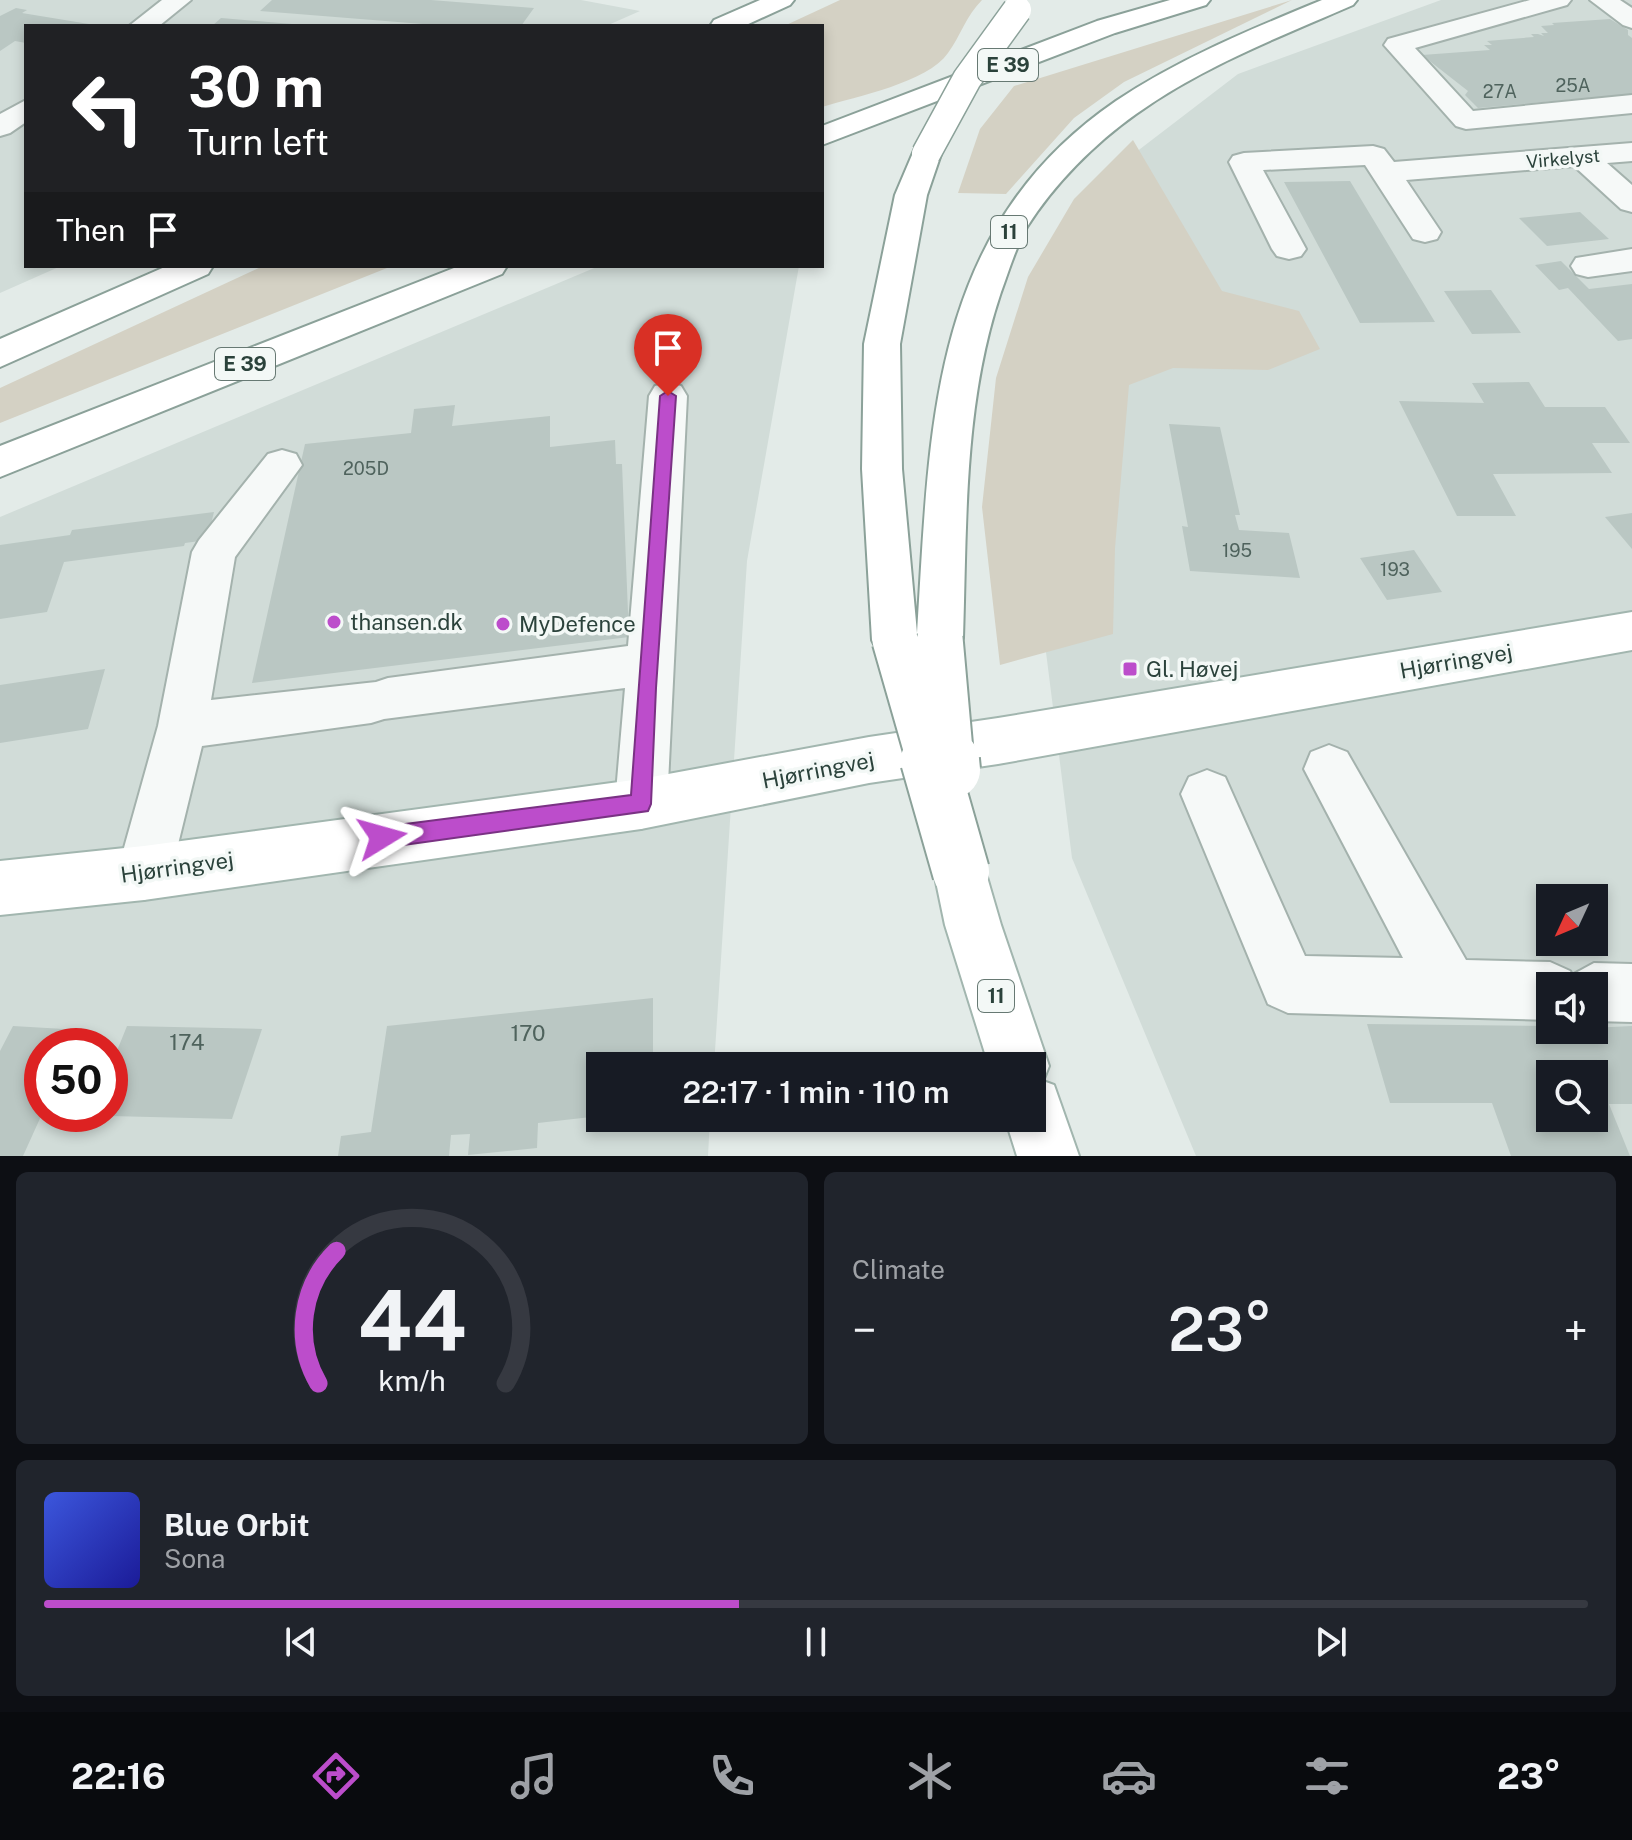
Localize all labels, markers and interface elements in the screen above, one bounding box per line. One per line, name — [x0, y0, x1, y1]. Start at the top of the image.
road number: E 39 — [978, 49, 1038, 81]
text: 30 m — [188, 54, 324, 120]
icon: left — [56, 56, 160, 160]
house number: 25A — [1555, 75, 1591, 96]
house number: 27A — [1483, 81, 1517, 102]
text: Turn left — [188, 121, 329, 163]
street label: Virkelyst — [1525, 145, 1601, 172]
icon: arrive — [141, 208, 185, 252]
text: Then — [56, 212, 125, 248]
road number: 11 — [991, 216, 1027, 248]
pin — [634, 314, 702, 396]
icon: arrive — [646, 326, 690, 370]
road number: E 39 — [215, 348, 275, 380]
house number: 205D — [343, 458, 389, 479]
house number: 195 — [1222, 540, 1252, 561]
house number: 193 — [1380, 559, 1410, 580]
place label: thansen.dk — [350, 609, 463, 635]
place label: MyDefence — [519, 611, 636, 637]
marker: thansen.dk — [325, 613, 343, 631]
marker: MyDefence — [494, 615, 512, 633]
street label: Hjørringvej — [1398, 638, 1514, 684]
place label: Gl. Høvej — [1146, 656, 1238, 682]
marker: Gl. Høvej — [1121, 660, 1139, 678]
street label: Hjørringvej — [760, 746, 876, 794]
position arrow — [340, 795, 424, 879]
street label: Hjørringvej — [119, 846, 235, 888]
north arrow — [1536, 884, 1608, 956]
map controls — [1536, 884, 1608, 1132]
button: sound — [1536, 972, 1608, 1044]
road number: 11 — [978, 980, 1014, 1012]
house number: 170 — [510, 1020, 546, 1046]
speed limit sign: 50 — [24, 1028, 128, 1132]
house number: 174 — [169, 1029, 205, 1055]
button: search — [1536, 1060, 1608, 1132]
text: 22:17 · 1 min · 110 m — [683, 1074, 949, 1110]
text: Climate — [852, 1254, 945, 1285]
text: 44 — [357, 1271, 467, 1369]
text: 23° — [1168, 1294, 1272, 1365]
text: − — [852, 1304, 876, 1356]
text: + — [1564, 1304, 1588, 1356]
text: km/h — [378, 1364, 446, 1397]
text: Blue Orbit — [164, 1507, 310, 1543]
text: Sona — [164, 1543, 225, 1574]
icon: previous — [279, 1620, 323, 1664]
icon: pause — [794, 1620, 838, 1664]
icon: next — [1309, 1620, 1353, 1664]
icon: directions — [308, 1748, 364, 1804]
icon: music — [506, 1748, 562, 1804]
icon: phone — [704, 1748, 760, 1804]
icon: climate — [902, 1748, 958, 1804]
icon: car — [1101, 1748, 1157, 1804]
icon: filters — [1299, 1748, 1355, 1804]
text: 22:16 — [71, 1755, 166, 1797]
text: 23° — [1497, 1755, 1561, 1797]

